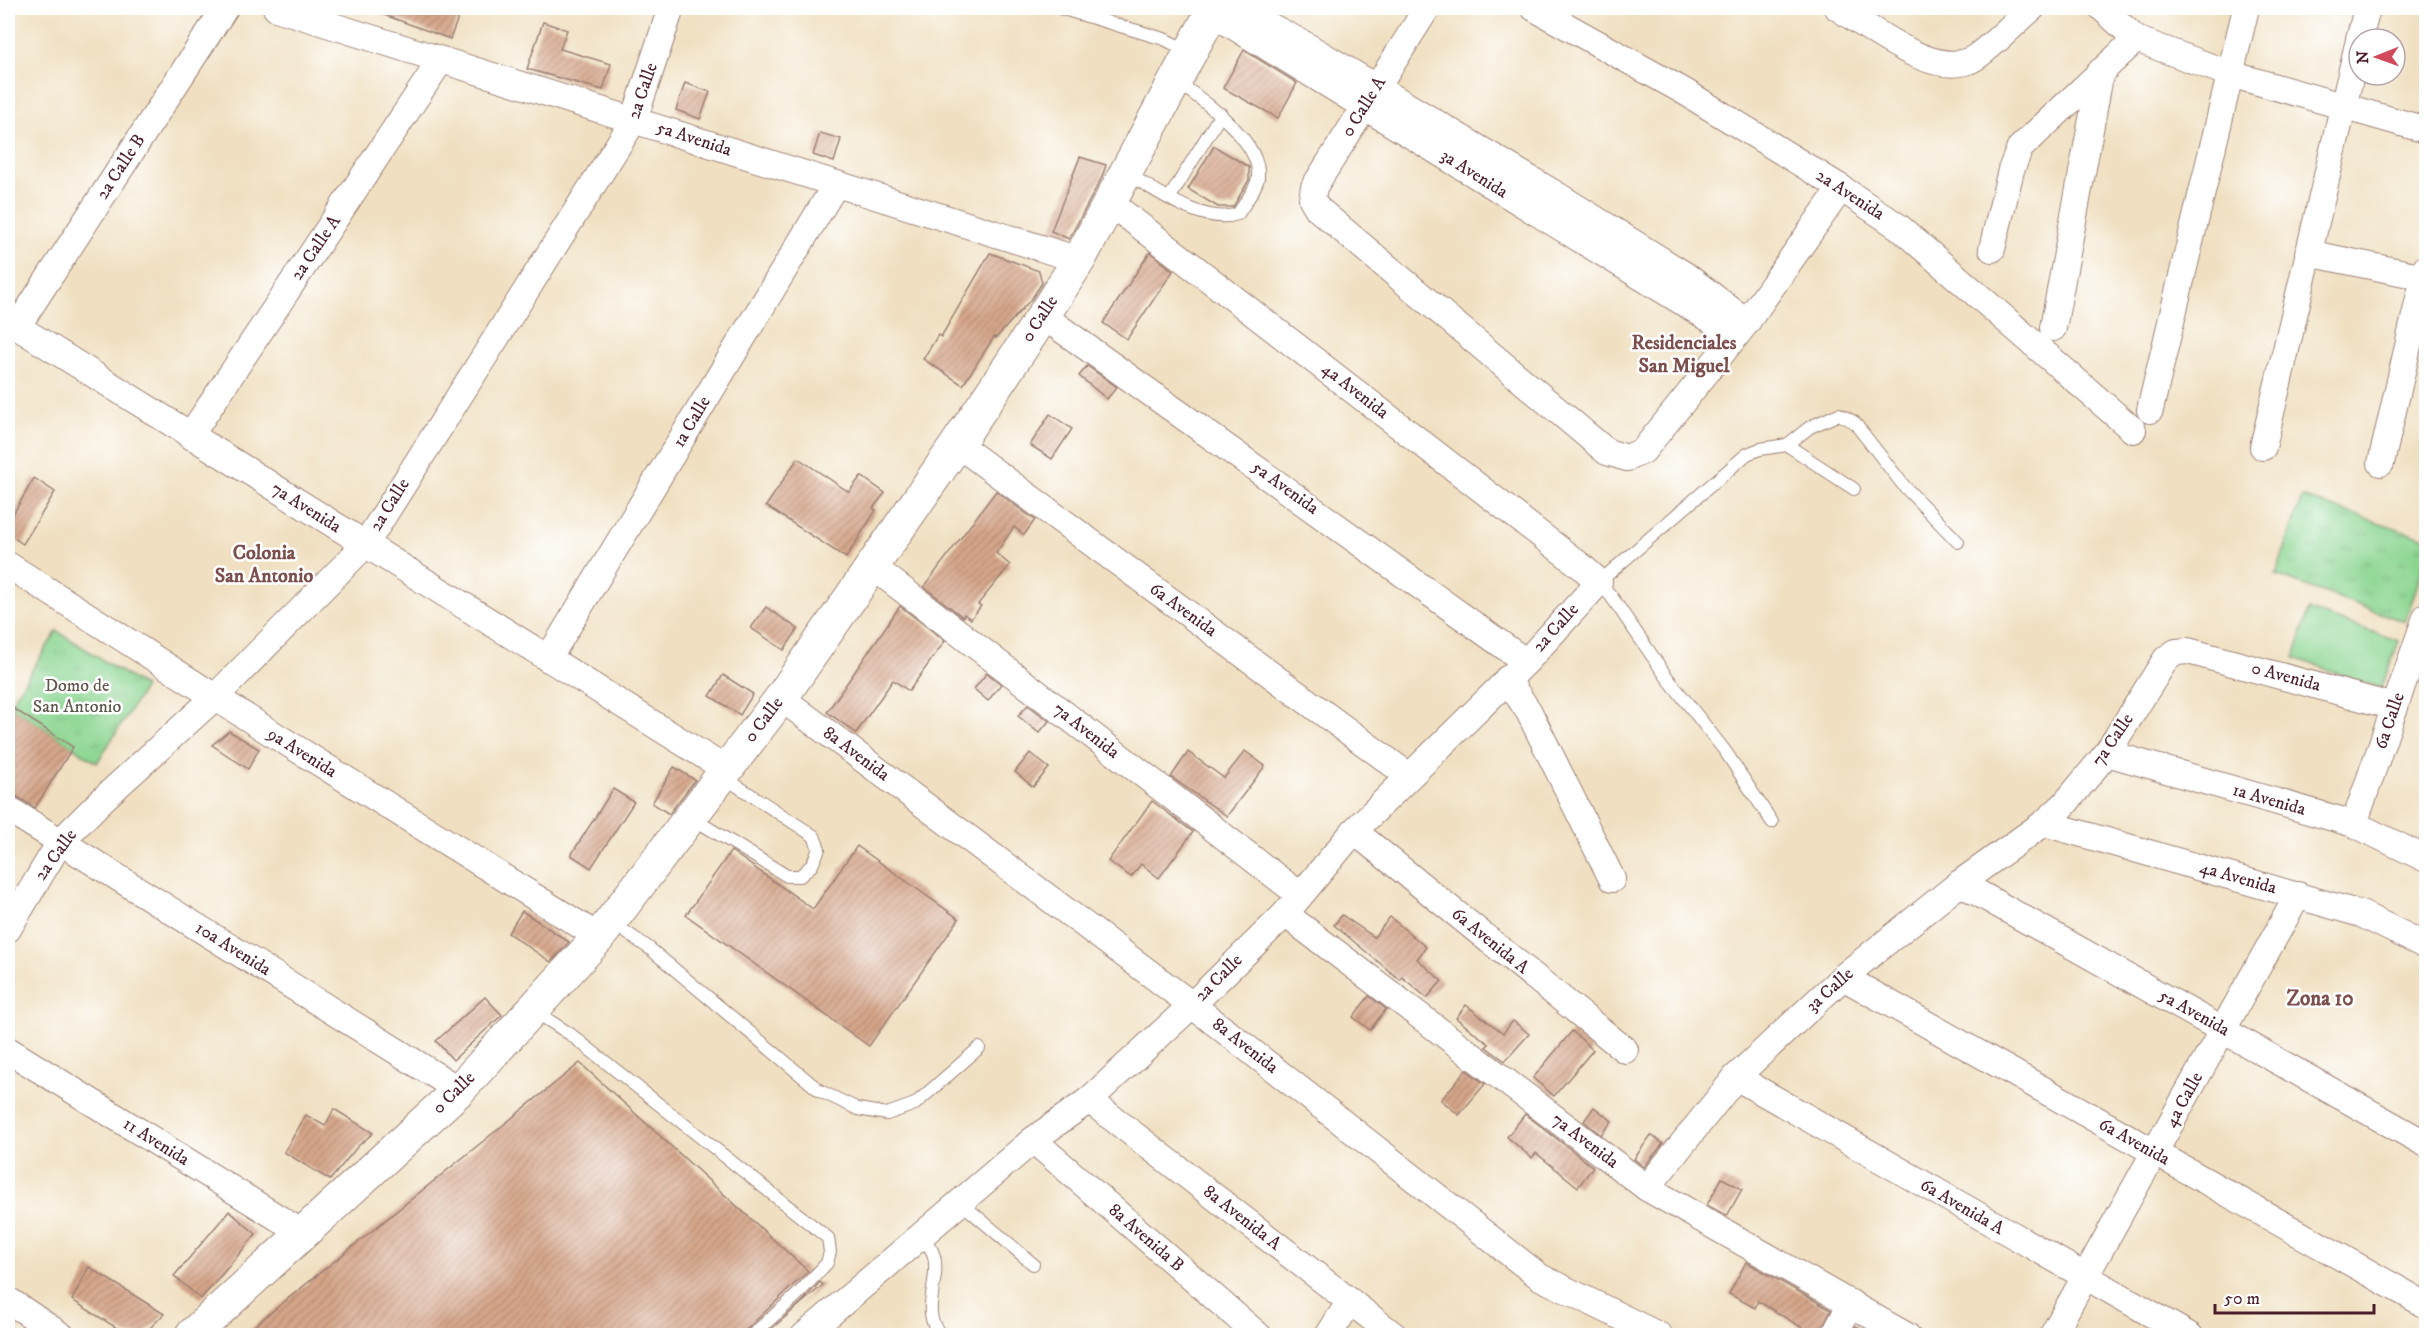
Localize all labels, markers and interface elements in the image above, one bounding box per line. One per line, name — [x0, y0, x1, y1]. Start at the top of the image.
north arrow — [2347, 27, 2407, 87]
text: N — [2353, 51, 2373, 64]
street label: 2a Calle — [623, 60, 663, 122]
street label: 0 Calle A — [1337, 72, 1391, 141]
street label: 5a Avenida — [654, 117, 735, 162]
street label: 2a Calle B — [92, 130, 150, 204]
street label: 3a Avenida — [1436, 145, 1512, 203]
street label: 2a Avenida — [1812, 165, 1889, 226]
street label: 2a Calle A — [286, 211, 346, 285]
street label: 0 Calle — [1017, 291, 1063, 347]
district label: Residenciales San Miguel — [1631, 331, 1737, 379]
street label: 4a Avenida — [1317, 358, 1393, 424]
street label: 1a Calle — [668, 392, 716, 452]
street label: 5a Avenida — [1247, 456, 1323, 520]
street label: 2a Calle — [365, 475, 415, 535]
street label: 7a Avenida — [267, 478, 345, 538]
district label: Colonia San Antonio — [215, 541, 313, 589]
street label: 6a Avenida — [1145, 578, 1221, 642]
street label: 2a Calle — [1528, 599, 1584, 657]
street label: 0 Avenida — [2249, 657, 2323, 697]
park label: Domo de San Antonio — [33, 675, 121, 718]
street label: 6a Calle — [2370, 690, 2410, 752]
street label: 0 Calle — [740, 693, 788, 747]
street label: 7a Avenida — [1048, 698, 1124, 764]
street label: 7a Calle — [2087, 709, 2139, 771]
street label: 8a Avenida — [818, 722, 894, 786]
street label: 9a Avenida — [262, 723, 341, 783]
street label: 1a Avenida — [2230, 779, 2309, 821]
street label: 2a Calle — [30, 825, 82, 885]
street label: 4a Avenida — [2197, 857, 2279, 900]
street label: 6a Avenida A — [1447, 903, 1534, 979]
street label: 10a Avenida — [191, 917, 275, 981]
street label: 2a Calle — [1191, 950, 1247, 1006]
street label: 3a Calle — [1802, 963, 1858, 1017]
street label: 5a Avenida — [2155, 985, 2234, 1042]
district label: Zona 10 — [2286, 986, 2354, 1012]
street label: 8a Avenida — [1208, 1013, 1283, 1079]
street label: 0 Calle — [428, 1067, 480, 1119]
street label: 4a Calle — [2160, 1069, 2208, 1131]
street label: 7a Avenida — [1547, 1109, 1623, 1173]
street label: 11 Avenida — [119, 1113, 194, 1171]
street label: 6a Avenida — [2095, 1113, 2174, 1171]
street label: 6a Avenida A — [1916, 1174, 2008, 1240]
street label: 8a Avenida A — [1199, 1181, 1286, 1256]
street label: 8a Avenida B — [1104, 1199, 1188, 1277]
scale bar — [2215, 1277, 2374, 1315]
text: 50 m — [2224, 1288, 2260, 1310]

